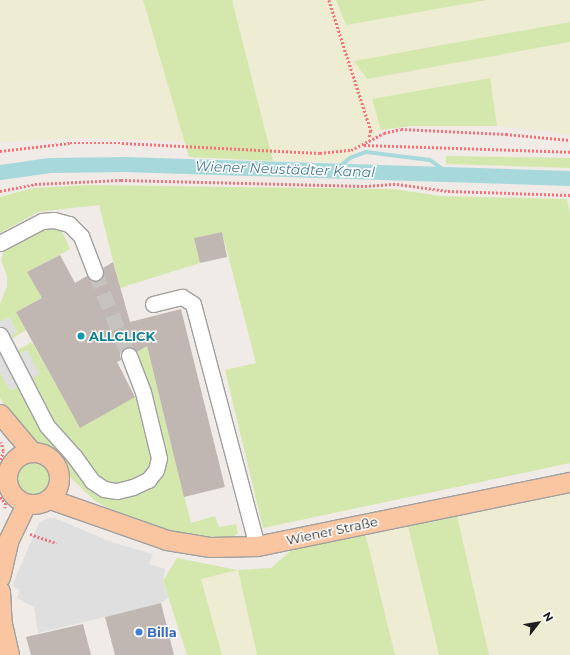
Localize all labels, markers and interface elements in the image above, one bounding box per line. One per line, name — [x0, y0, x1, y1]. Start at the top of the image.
water label: Wiener Neustädter Kanal — [195, 157, 375, 181]
place label: ALLCLICK — [89, 328, 155, 344]
marker: ALLCLICK — [76, 331, 86, 341]
street label: Wiener Straße — [285, 514, 379, 548]
north arrow — [518, 603, 558, 643]
text: N — [540, 609, 557, 624]
place label: Billa — [147, 624, 177, 640]
marker: Billa — [134, 627, 144, 637]

